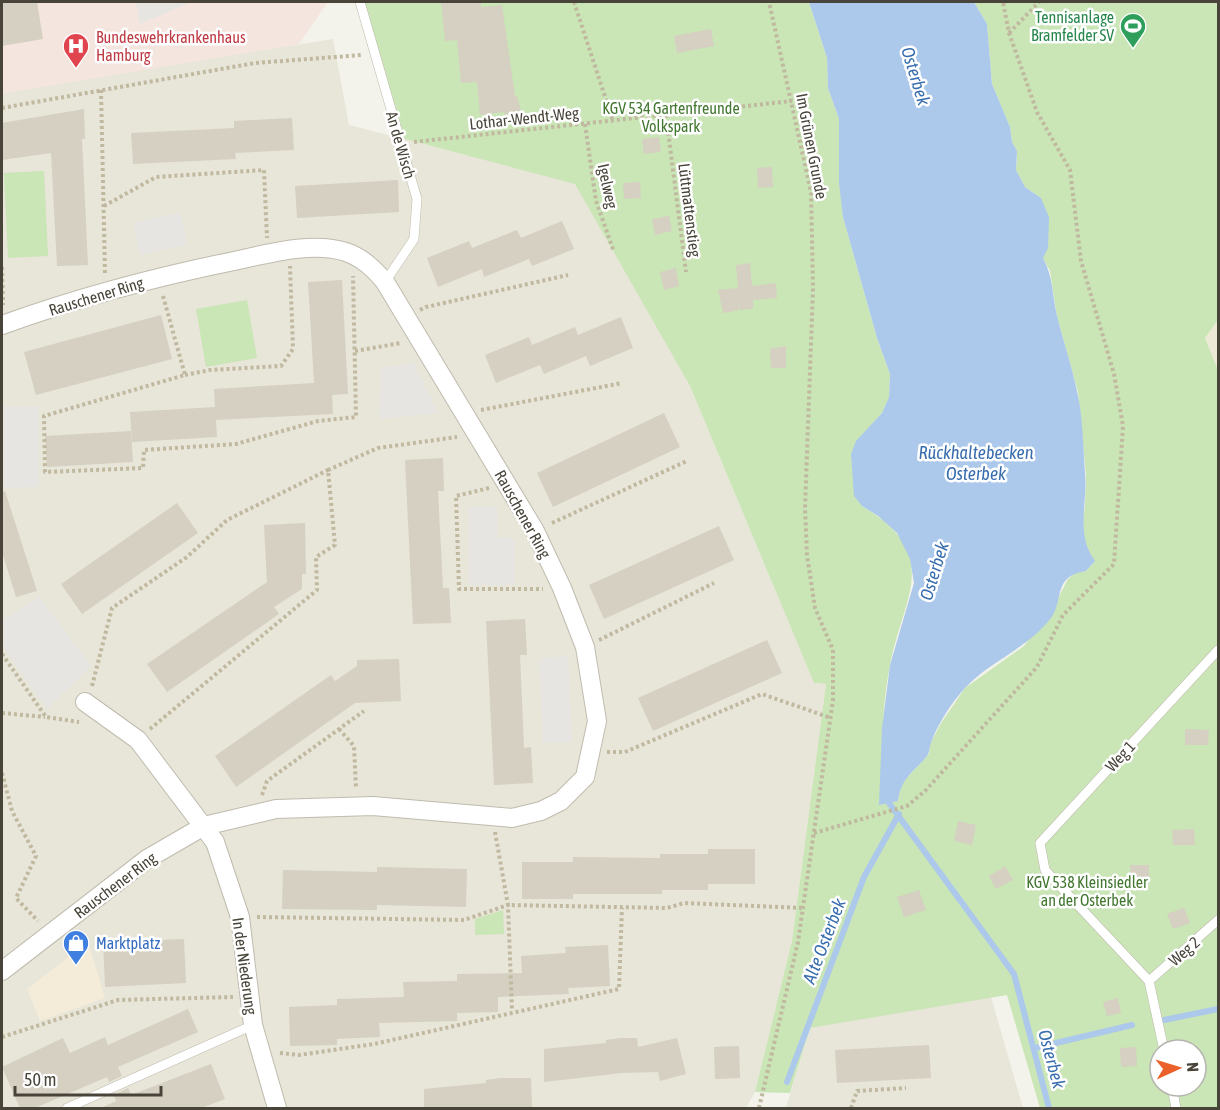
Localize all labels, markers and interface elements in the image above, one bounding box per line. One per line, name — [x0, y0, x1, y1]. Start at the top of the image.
place label: Tennisanlage Bramfelder SV — [1031, 8, 1114, 44]
sports icon: Tennisanlage Bramfelder SV — [1118, 11, 1148, 49]
place label: Bundeswehrkrankenhaus Hamburg — [96, 28, 246, 65]
hospital icon: Bundeswehrkrankenhaus Hamburg — [61, 31, 91, 69]
water label: Osterbek — [897, 44, 935, 109]
street label: Im Grünen Grunde — [793, 92, 831, 200]
park label: KGV 534 Gartenfreunde Volkspark — [602, 99, 740, 136]
street label: Lothar-Wendt-Weg — [468, 103, 580, 134]
street label: An de Wisch — [383, 109, 419, 181]
street label: Igelweg — [593, 162, 622, 210]
street label: Lüttmattenstieg — [674, 162, 705, 258]
street label: Rauschener Ring — [46, 273, 146, 320]
water label: Rückhaltebecken Osterbek — [919, 442, 1034, 484]
street label: Rauschener Ring — [490, 467, 555, 562]
water label: Osterbek — [915, 538, 953, 603]
street label: Weg 1 — [1101, 737, 1139, 776]
street label: Rauschener Ring — [70, 848, 160, 922]
park label: KGV 538 Kleinsiedler an der Osterbek — [1026, 873, 1148, 909]
water label: Alte Osterbek — [798, 895, 850, 987]
street label: In der Niederung — [228, 916, 261, 1016]
shop icon: Marktplatz — [61, 928, 91, 966]
street label: Weg 2 — [1165, 933, 1204, 970]
place label: Marktplatz — [96, 934, 160, 953]
water label: Osterbek — [1034, 1027, 1070, 1092]
north arrow — [1148, 1038, 1208, 1098]
scale bar — [15, 1059, 160, 1097]
text: N — [1184, 1062, 1202, 1072]
text: 50 m — [24, 1069, 56, 1090]

